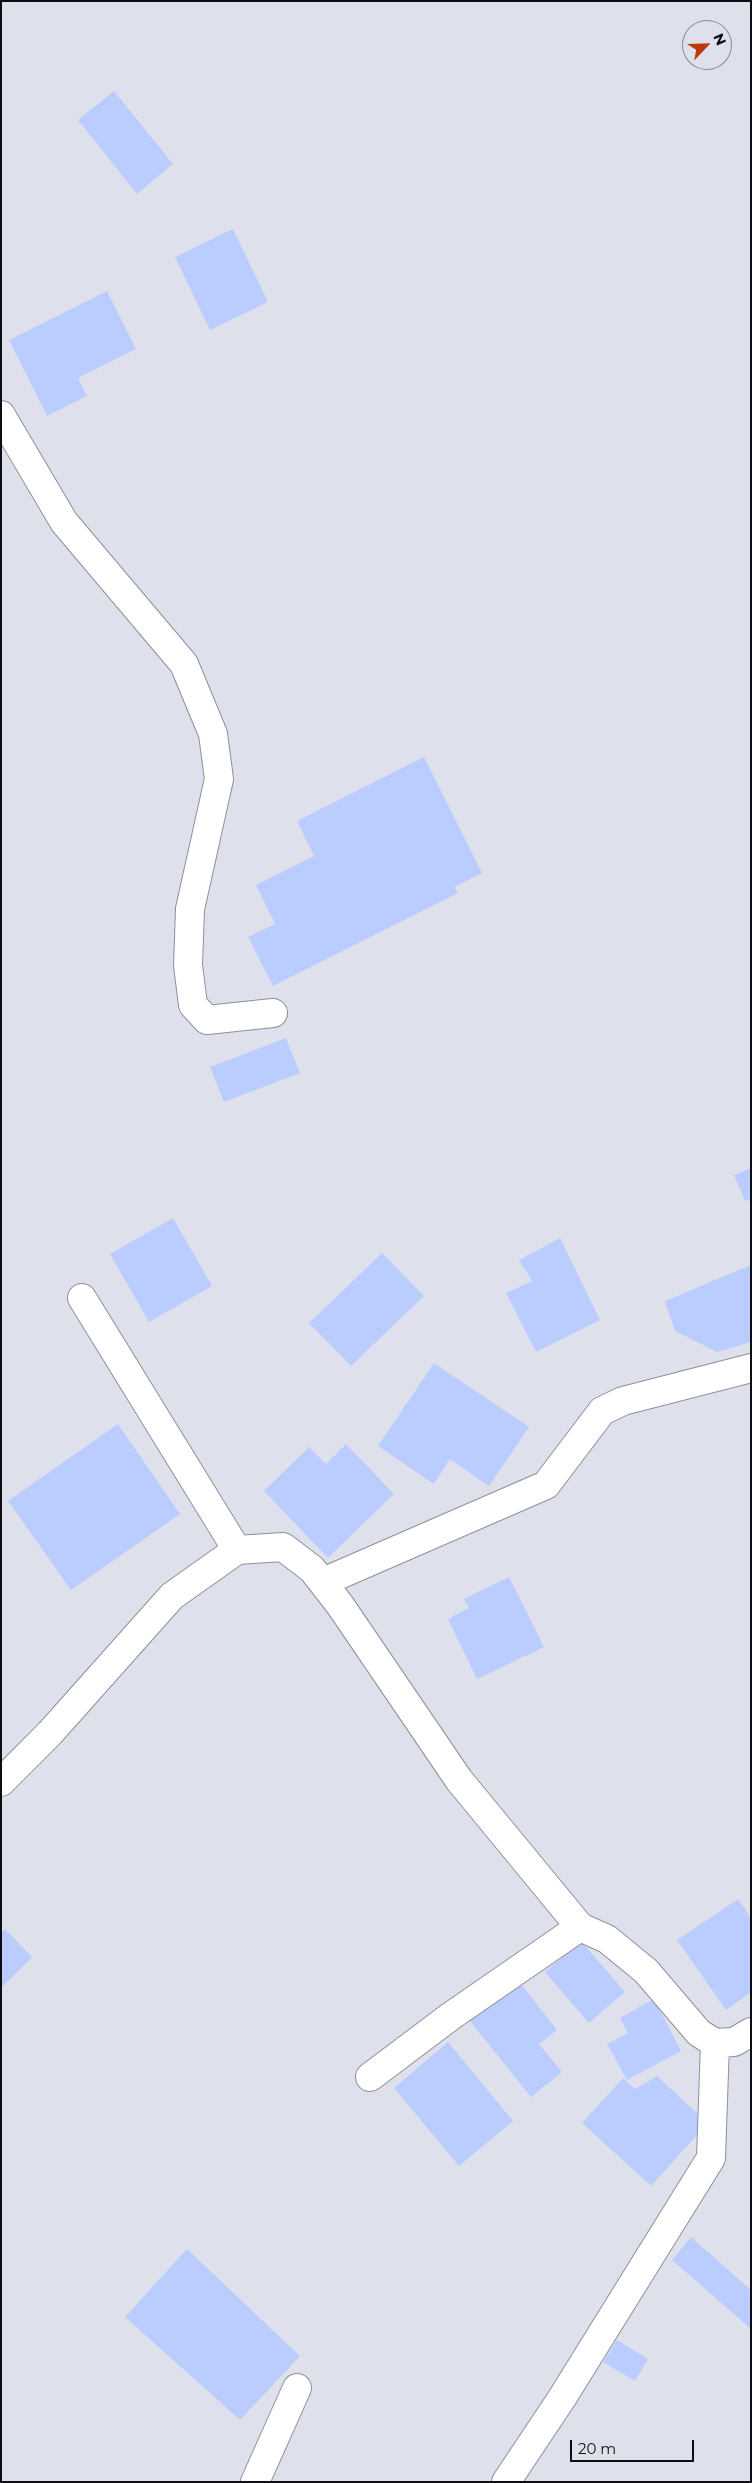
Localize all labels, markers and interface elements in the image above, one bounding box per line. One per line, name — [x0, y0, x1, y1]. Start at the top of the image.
north arrow — [682, 20, 732, 70]
text: N — [709, 30, 730, 48]
scale bar — [572, 2430, 696, 2462]
text: 20 m — [578, 2439, 616, 2458]

